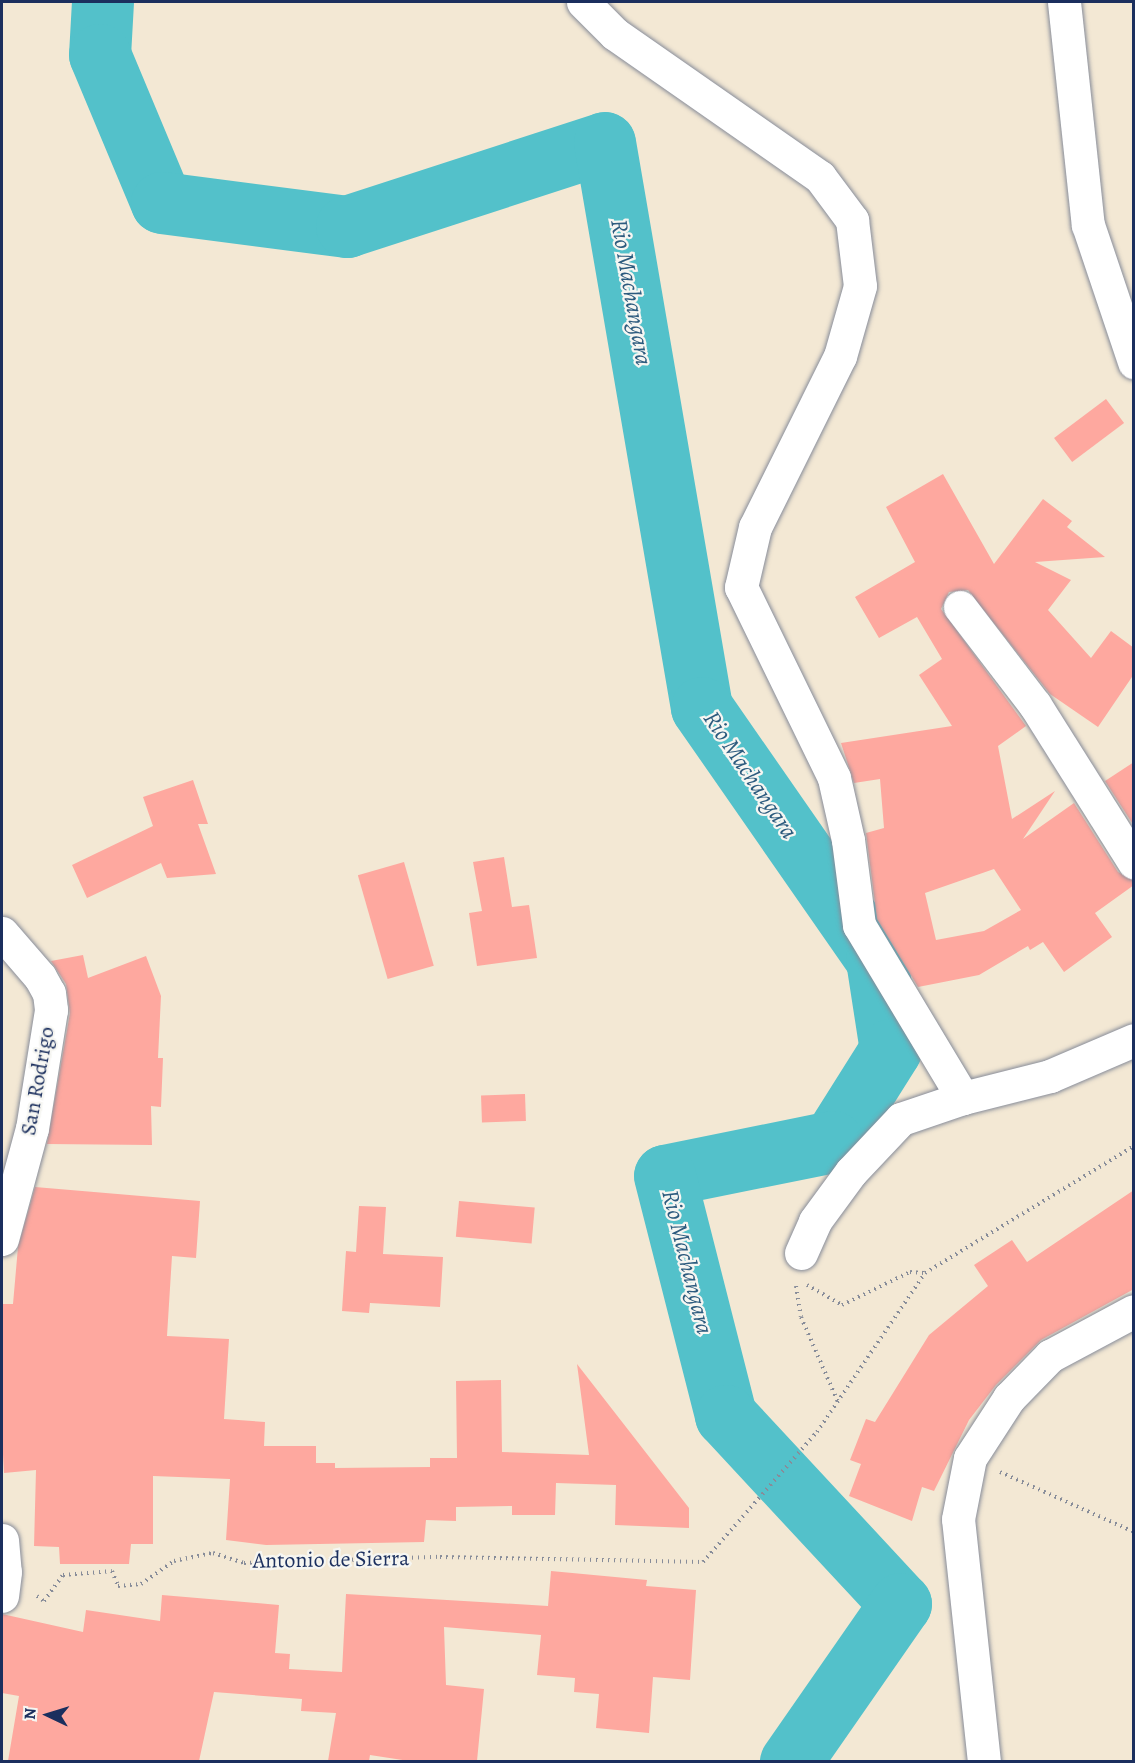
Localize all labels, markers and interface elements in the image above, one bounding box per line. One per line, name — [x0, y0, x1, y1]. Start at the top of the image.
water label: Rio Machangara — [604, 217, 658, 367]
water label: Rio Machangara — [697, 706, 803, 844]
street label: San Rodrigo — [15, 1025, 61, 1137]
water label: Rio Machangara — [655, 1187, 719, 1337]
street label: Antonio de Sierra — [252, 1545, 410, 1575]
north arrow — [18, 1685, 78, 1745]
text: N — [19, 1707, 41, 1720]

